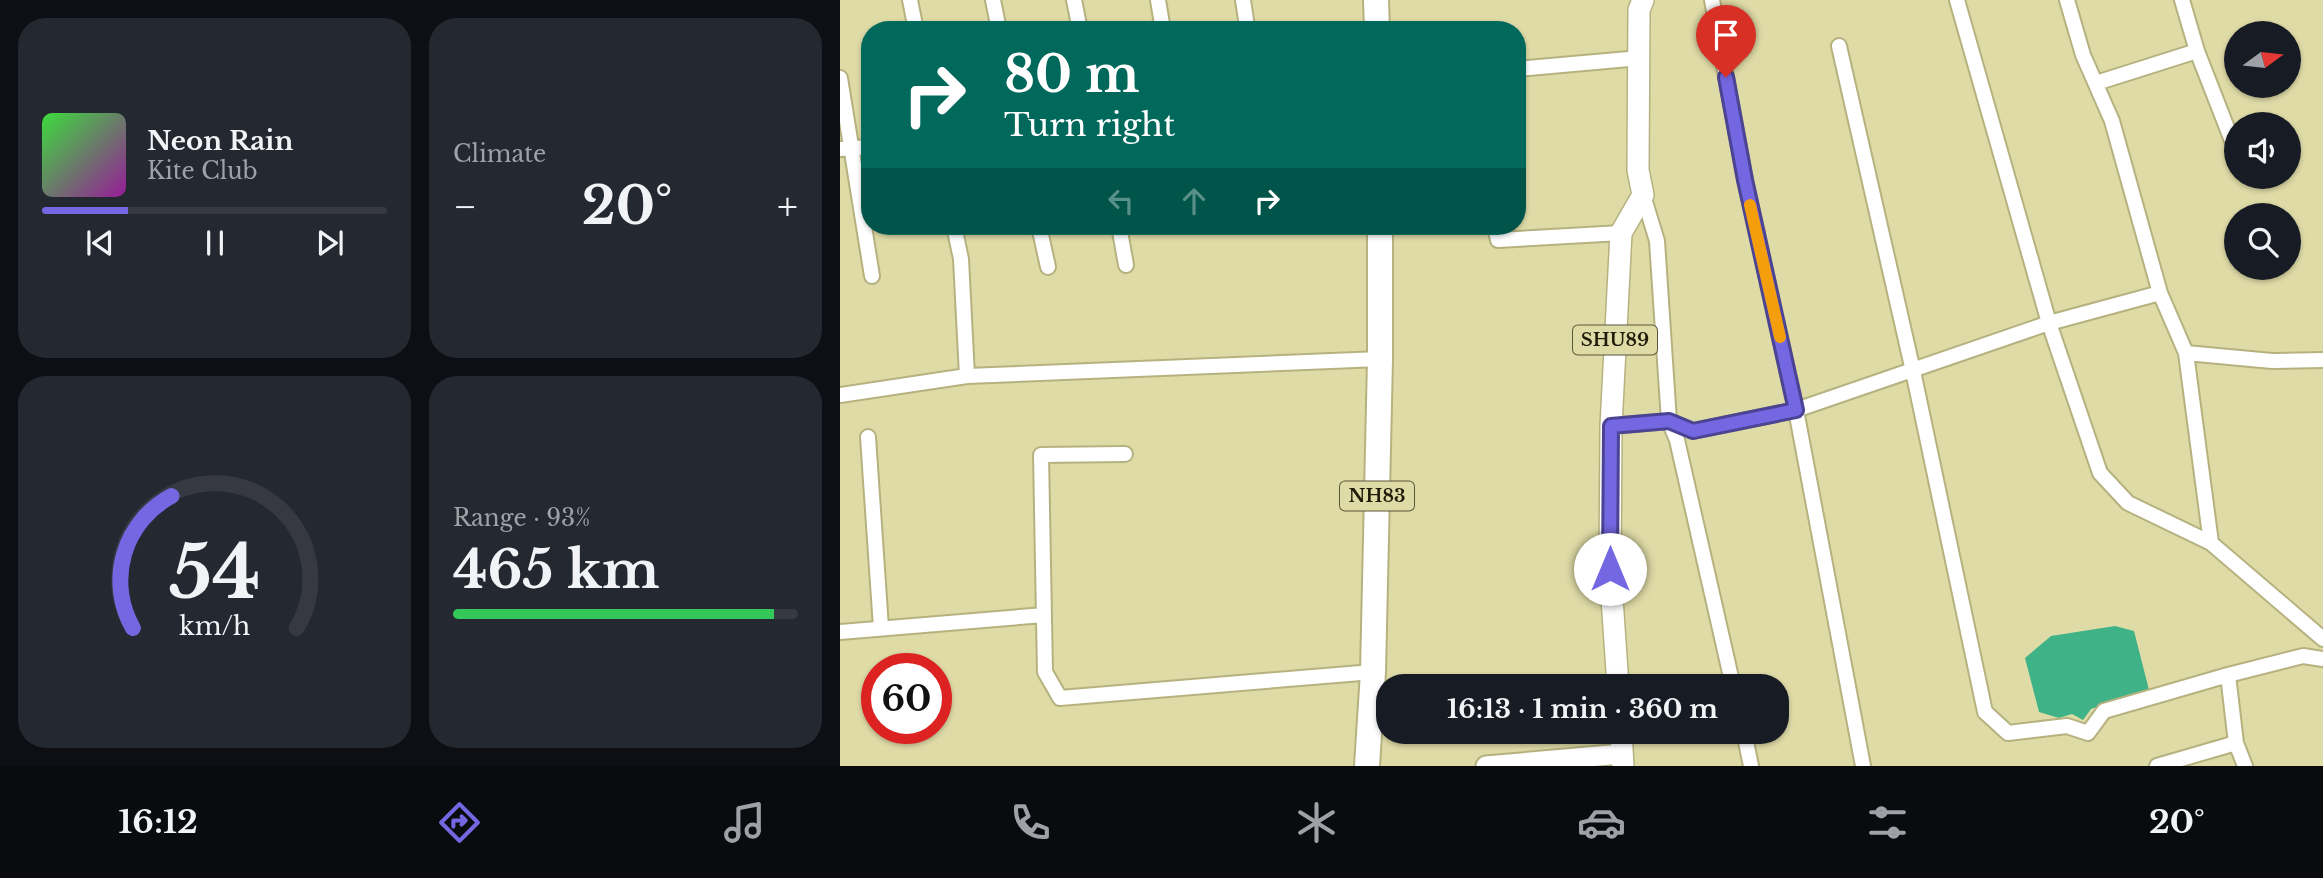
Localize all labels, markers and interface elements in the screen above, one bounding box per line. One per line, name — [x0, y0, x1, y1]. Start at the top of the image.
pin — [1696, 5, 1756, 77]
icon: arrive — [1707, 16, 1745, 54]
north arrow — [2224, 21, 2301, 98]
map controls — [2224, 21, 2301, 280]
text: 80 m — [1004, 44, 1139, 105]
icon: right — [889, 49, 980, 140]
text: Turn right — [1004, 105, 1175, 145]
button: sound — [2224, 112, 2301, 189]
text: Neon Rain — [147, 125, 293, 157]
text: Climate — [453, 140, 546, 168]
text: Kite Club — [147, 157, 258, 185]
text: 20° — [582, 174, 672, 238]
icon: left — [1102, 182, 1140, 220]
icon: ahead — [1175, 182, 1213, 220]
icon: right — [1248, 182, 1286, 220]
text: − — [453, 183, 477, 230]
text: + — [777, 183, 798, 230]
button: search — [2224, 203, 2301, 280]
icon: previous — [81, 224, 119, 262]
icon: pause — [196, 224, 234, 262]
icon: next — [311, 224, 349, 262]
road number: SHU89 — [1573, 326, 1657, 354]
road number: NH83 — [1340, 482, 1414, 510]
text: Range · 93% — [453, 504, 591, 532]
text: 54 — [169, 527, 260, 618]
position arrow — [1573, 532, 1647, 606]
text: 465 km — [453, 538, 659, 602]
text: km/h — [179, 611, 250, 642]
speed limit sign: 60 — [861, 653, 952, 744]
text: 16:13 · 1 min · 360 m — [1447, 693, 1718, 725]
icon: directions — [435, 798, 484, 847]
icon: music — [720, 798, 769, 847]
icon: phone — [1006, 798, 1055, 847]
icon: climate — [1292, 798, 1341, 847]
icon: car — [1577, 798, 1626, 847]
icon: filters — [1863, 798, 1912, 847]
text: 16:12 — [118, 802, 198, 842]
text: 20° — [2149, 802, 2205, 842]

